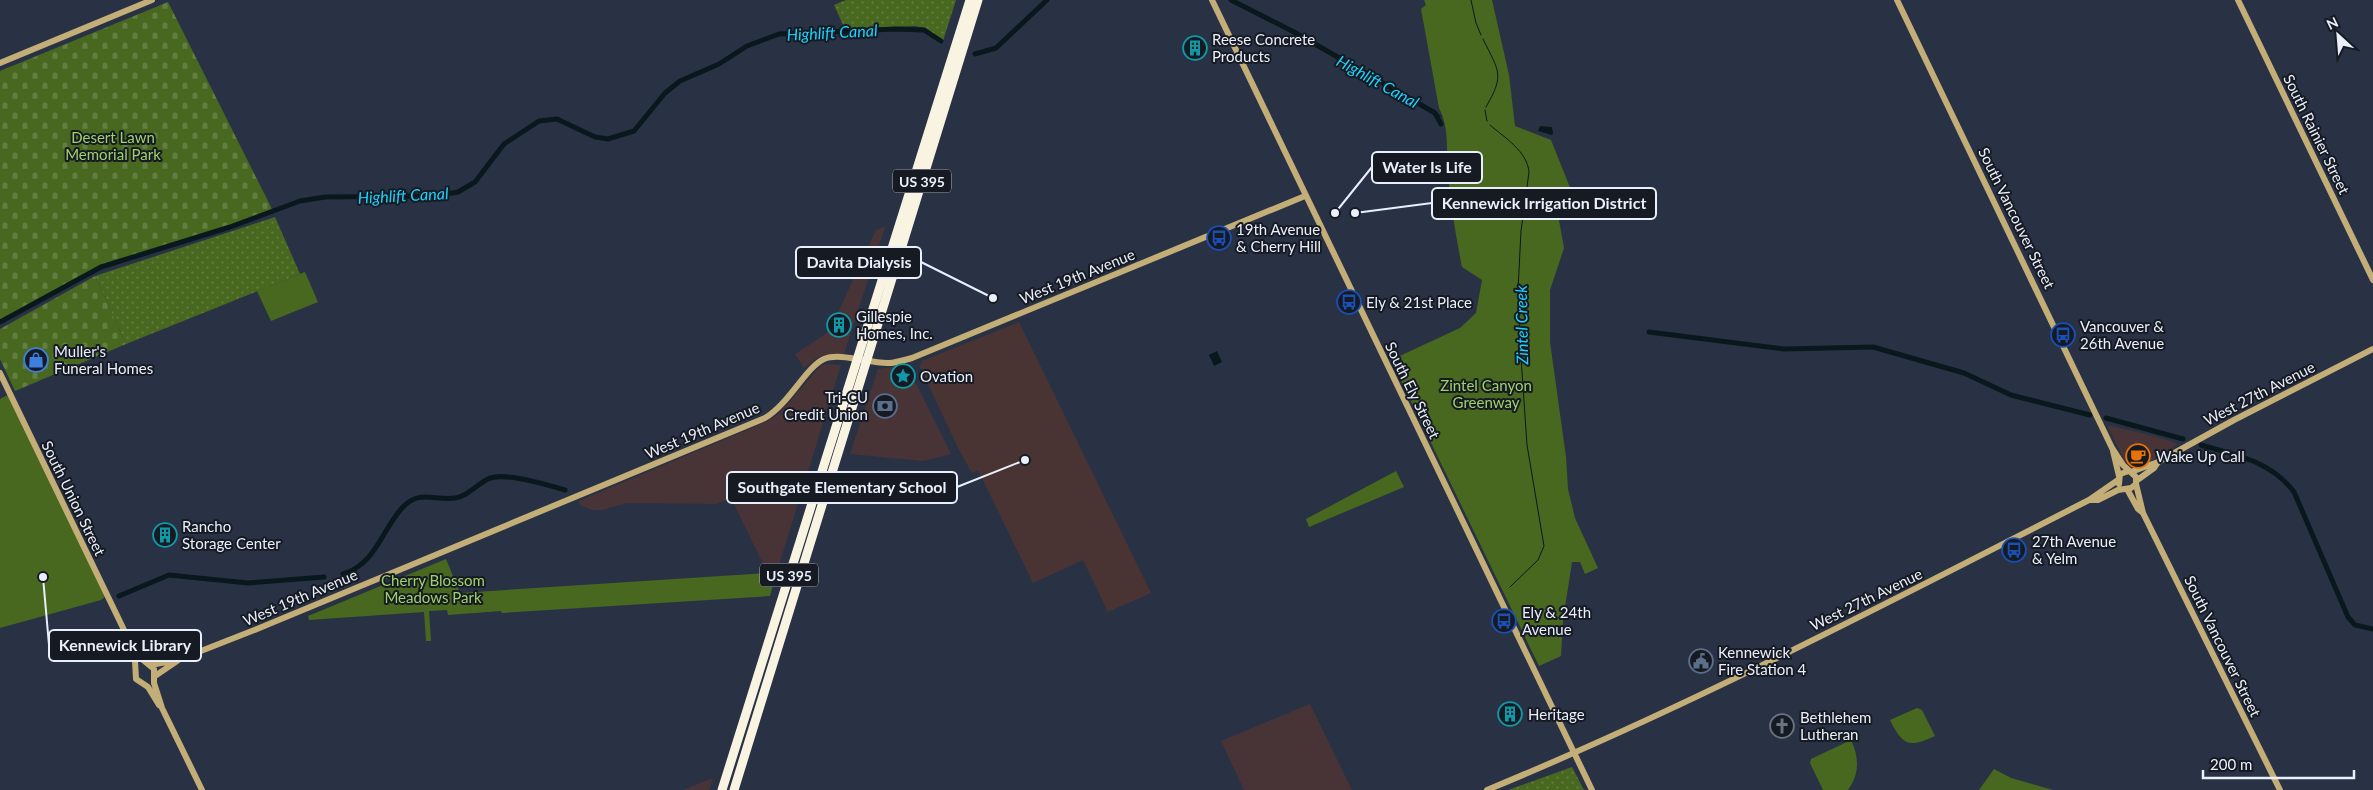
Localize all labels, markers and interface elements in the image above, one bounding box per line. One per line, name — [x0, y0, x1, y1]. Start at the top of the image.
north arrow — [2313, 10, 2363, 60]
text: N — [2324, 13, 2341, 33]
water label: Highlift Canal — [786, 20, 878, 44]
place label: Reese Concrete Products — [1212, 30, 1315, 65]
building icon: Reese Concrete Products — [1182, 35, 1208, 61]
water label: Highlift Canal — [1334, 51, 1423, 112]
street label: South Rainier Street — [2280, 71, 2354, 197]
park label: Desert Lawn Memorial Park — [65, 128, 161, 163]
street label: South Vancouver Street — [1975, 145, 2059, 292]
callout: Water Is Life — [1372, 152, 1482, 183]
text: Water Is Life — [1382, 157, 1472, 176]
road number: US 395 — [893, 170, 951, 192]
water label: Highlift Canal — [357, 183, 449, 207]
callout: Kennewick Irrigation District — [1432, 188, 1656, 219]
text: Kennewick Irrigation District — [1442, 193, 1646, 212]
place label: 19th Avenue & Cherry Hill — [1236, 220, 1321, 255]
bus stop icon: 19th Avenue & Cherry Hill — [1206, 225, 1232, 251]
street label: West 19th Avenue — [1017, 245, 1137, 307]
callout: Davita Dialysis — [796, 247, 921, 278]
text: Davita Dialysis — [807, 252, 911, 271]
water label: Zintel Creek — [1511, 285, 1531, 366]
bus stop icon: Ely & 21st Place — [1336, 289, 1362, 315]
place label: Ely & 21st Place — [1366, 293, 1472, 311]
place label: Gillespie Homes, Inc. — [856, 307, 933, 342]
building icon: Gillespie Homes, Inc. — [826, 312, 852, 338]
place label: Vancouver & 26th Avenue — [2080, 317, 2164, 352]
bus stop icon: Vancouver & 26th Avenue — [2050, 322, 2076, 348]
street label: South Ely Street — [1382, 339, 1444, 442]
place label: Muller's Funeral Homes — [54, 342, 153, 377]
shop icon: Muller's Funeral Homes — [23, 347, 49, 373]
street label: West 27th Avenue — [2200, 357, 2318, 429]
place icon: Ovation — [890, 363, 916, 389]
place label: Ovation — [920, 367, 973, 385]
park label: Zintel Canyon Greenway — [1440, 376, 1532, 411]
place label: Tri-CU Credit Union — [784, 388, 868, 423]
bank icon: Tri-CU Credit Union — [872, 393, 898, 419]
street label: West 19th Avenue — [642, 398, 762, 462]
street label: South Union Street — [38, 438, 110, 559]
cafe icon: Wake Up Call — [2125, 443, 2151, 469]
place label: Wake Up Call — [2156, 447, 2245, 465]
callout: Southgate Elementary School — [727, 472, 957, 503]
text: Southgate Elementary School — [737, 477, 947, 496]
place label: Rancho Storage Center — [182, 517, 281, 552]
building icon: Rancho Storage Center — [152, 522, 178, 548]
place label: 27th Avenue & Yelm — [2032, 532, 2116, 567]
bus stop icon: 27th Avenue & Yelm — [2001, 537, 2027, 563]
road number: US 395 — [760, 564, 818, 586]
street label: West 27th Avenue — [1807, 564, 1925, 634]
street label: West 19th Avenue — [240, 565, 360, 629]
park label: Cherry Blossom Meadows Park — [381, 571, 485, 606]
street label: South Vancouver Street — [2181, 573, 2265, 720]
place label: Ely & 24th Avenue — [1522, 603, 1591, 638]
bus stop icon: Ely & 24th Avenue — [1491, 608, 1517, 634]
callout: Kennewick Library — [49, 630, 201, 661]
text: Kennewick Library — [59, 635, 192, 654]
place label: Kennewick Fire Station 4 — [1718, 643, 1806, 678]
public building icon: Kennewick Fire Station 4 — [1688, 648, 1714, 674]
building icon: Heritage — [1497, 701, 1523, 727]
place label: Heritage — [1528, 705, 1585, 723]
place label: Bethlehem Lutheran — [1800, 708, 1871, 743]
church icon: Bethlehem Lutheran — [1769, 713, 1795, 739]
scale bar — [2203, 748, 2354, 780]
text: 200 m — [2210, 755, 2252, 773]

